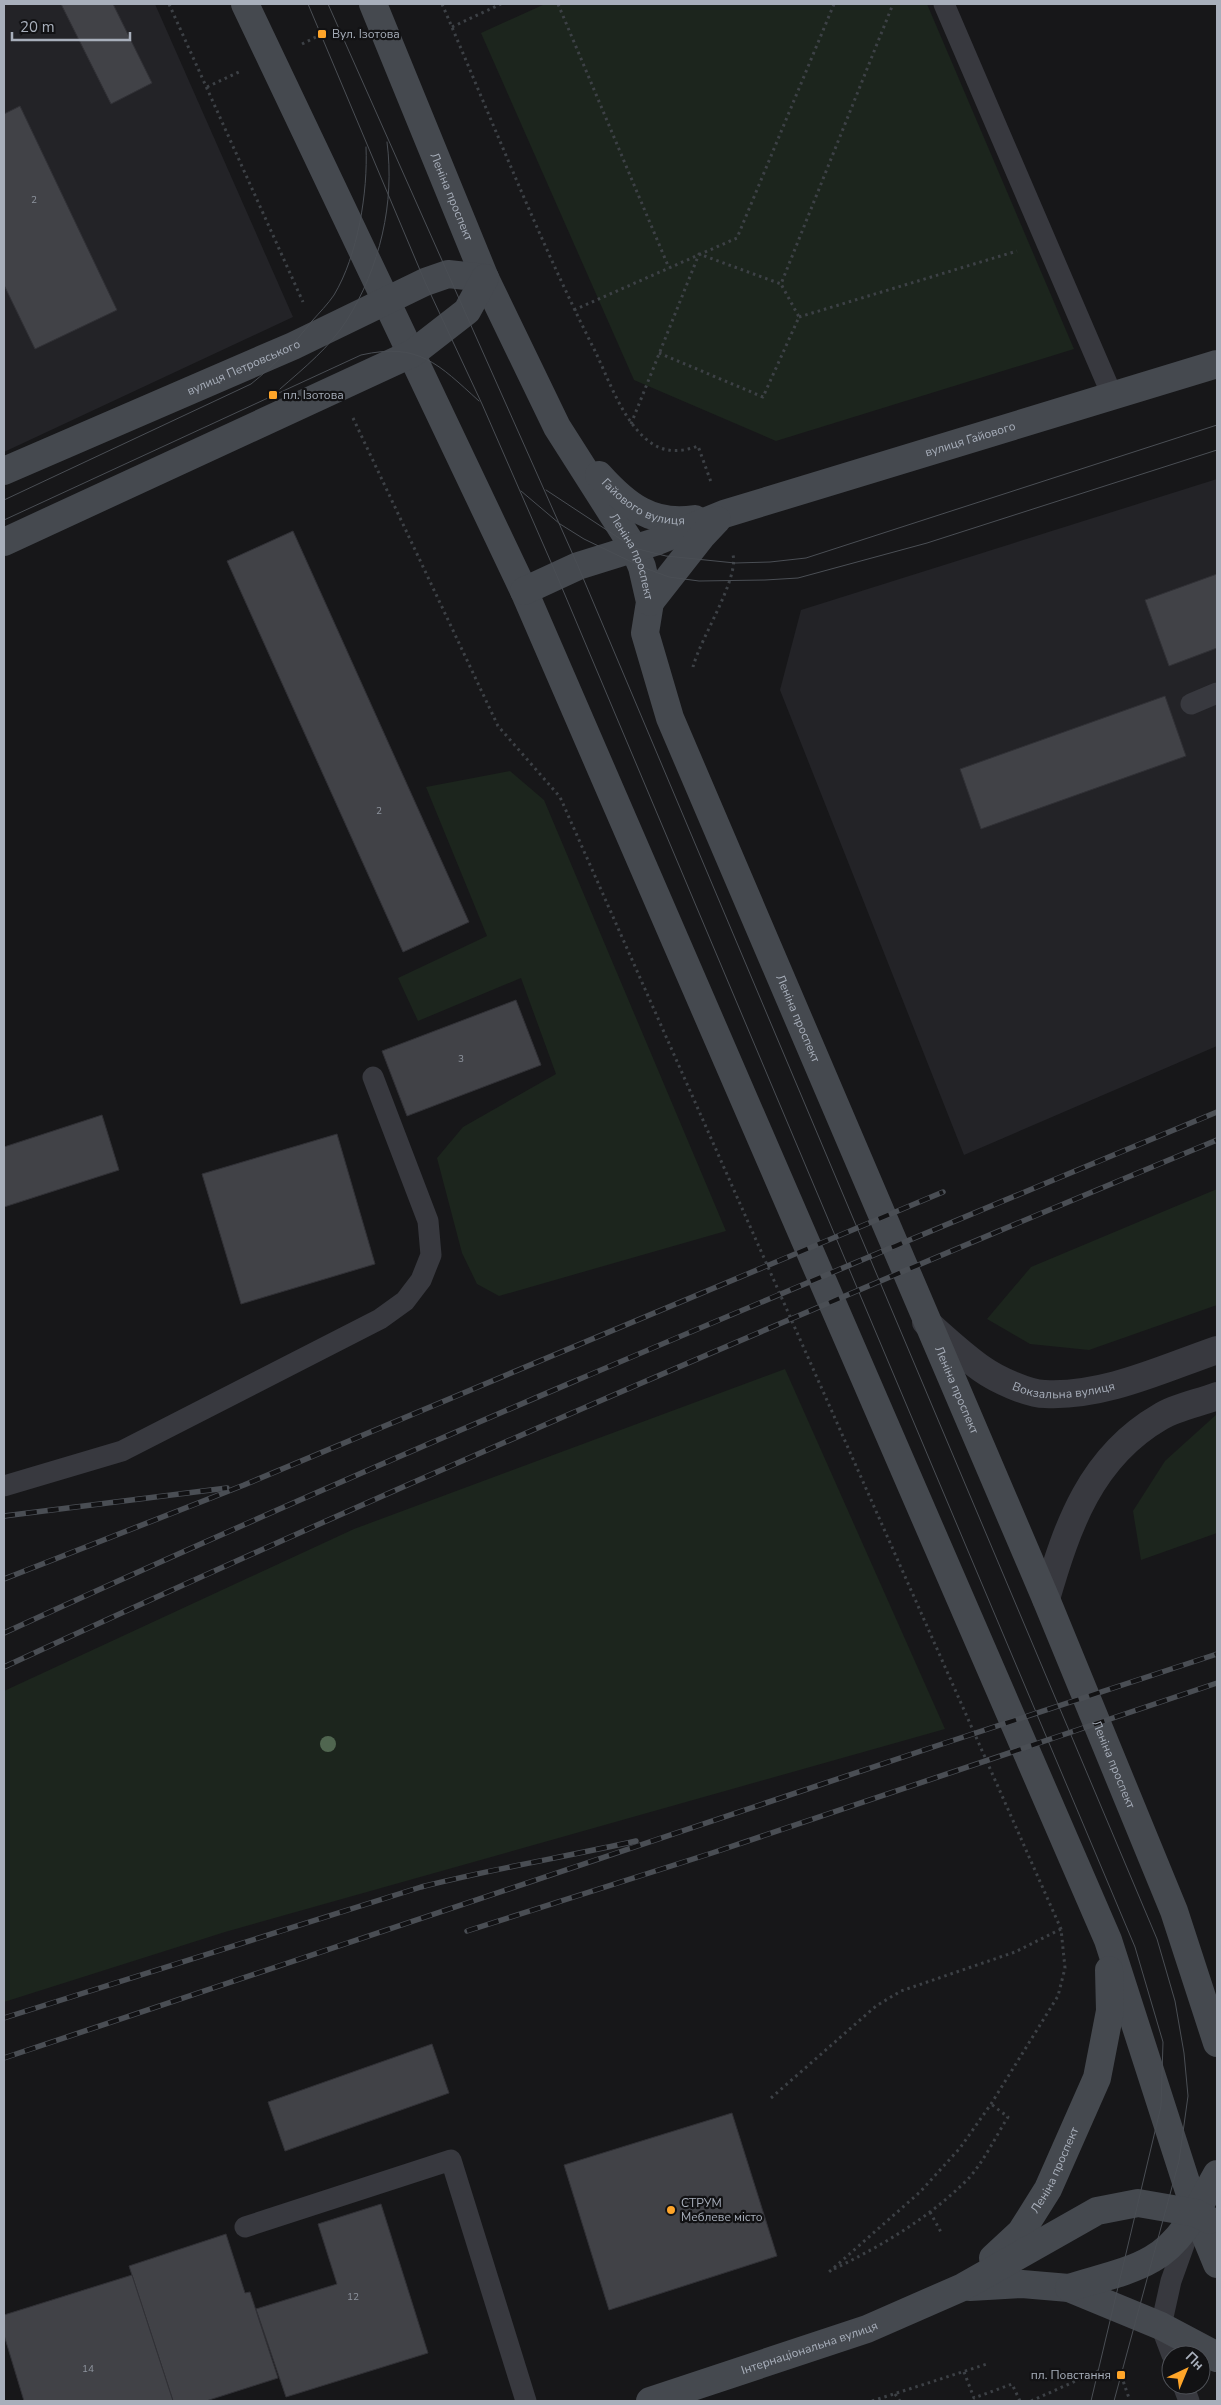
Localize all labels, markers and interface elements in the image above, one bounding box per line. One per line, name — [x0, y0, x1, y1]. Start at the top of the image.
scale bar — [12, 10, 130, 42]
text: 20 m — [20, 17, 55, 37]
place label: Вул. Ізотова — [332, 26, 400, 42]
marker: Вул. Ізотова — [316, 28, 328, 40]
street label: Леніна проспект — [427, 150, 477, 244]
house number: 2 — [31, 193, 37, 207]
street label: вулиця Петровського — [184, 336, 303, 399]
place label: пл. Ізотова — [283, 387, 344, 403]
marker: пл. Ізотова — [267, 389, 279, 401]
street label: вулиця Гайового — [923, 418, 1018, 460]
street label: Гайового вулиця — [598, 475, 685, 528]
street label: Леніна проспект — [606, 510, 657, 602]
house number: 2 — [376, 804, 382, 818]
street label: Леніна проспект — [772, 972, 824, 1065]
house number: 3 — [458, 1052, 464, 1066]
street label: Леніна проспект — [931, 1344, 983, 1437]
street label: Вокзальна вулиця — [1010, 1378, 1116, 1402]
street label: Леніна проспект — [1089, 1718, 1139, 1811]
street label: Леніна проспект — [1027, 2124, 1083, 2216]
place label: СТРУМ Меблеве місто — [681, 2195, 763, 2225]
marker: СТРУМ Меблеве місто — [665, 2204, 677, 2216]
house number: 12 — [347, 2290, 359, 2304]
street label: Інтернаціональна вулиця — [739, 2317, 880, 2378]
north arrow — [1161, 2345, 1211, 2395]
text: Пн — [1181, 2347, 1208, 2375]
house number: 14 — [82, 2362, 94, 2376]
place label: пл. Повстання — [1031, 2367, 1111, 2383]
marker: пл. Повстання — [1115, 2369, 1127, 2381]

